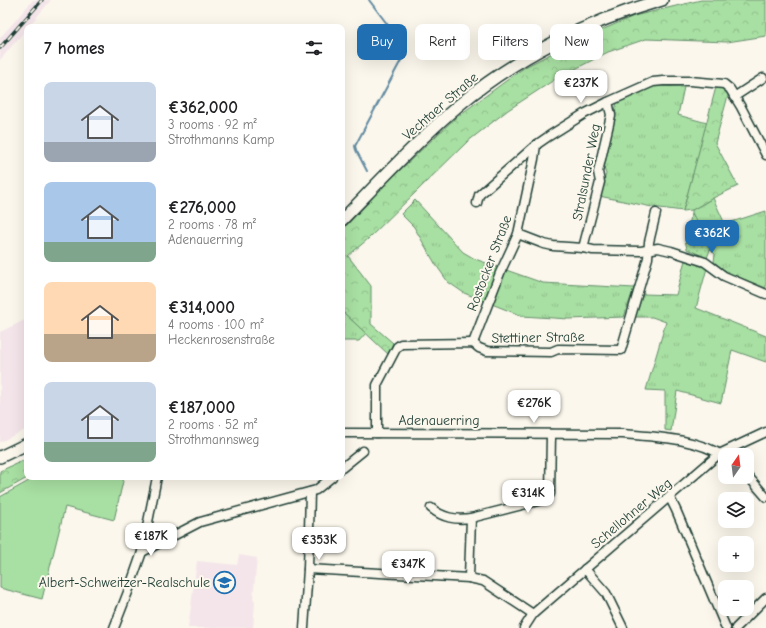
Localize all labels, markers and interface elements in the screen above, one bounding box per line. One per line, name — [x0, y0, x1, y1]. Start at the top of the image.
chip: Buy — [357, 24, 407, 60]
chip: Rent — [415, 24, 470, 60]
chip: Filters — [478, 24, 542, 60]
chip: New — [550, 24, 603, 60]
icon: filters — [303, 37, 325, 59]
text: 7 homes — [44, 39, 105, 58]
street label: Vechtaer Straße — [399, 69, 482, 144]
pin: €237K — [553, 70, 609, 104]
text: €237K — [563, 75, 599, 90]
icon: home — [76, 98, 124, 146]
text: €362,000 — [168, 98, 238, 117]
text: 3 rooms · 92 m² — [168, 117, 257, 132]
street label: Stralsunder Weg — [569, 122, 604, 222]
text: Strothmanns Kamp — [168, 132, 275, 147]
icon: home — [76, 198, 124, 246]
text: €276,000 — [168, 198, 236, 217]
street label: Rostocker Straße — [463, 213, 516, 314]
text: 2 rooms · 78 m² — [168, 217, 256, 232]
pin: €362K — [684, 220, 740, 254]
text: €362K — [694, 225, 730, 240]
text: Adenauerring — [168, 232, 243, 247]
icon: home — [76, 298, 124, 346]
text: €314,000 — [168, 298, 235, 317]
text: 4 rooms · 100 m² — [168, 317, 264, 332]
street label: Stettiner Straße — [491, 328, 585, 347]
text: Heckenrosenstraße — [168, 332, 275, 347]
pin: €276K — [506, 390, 562, 424]
text: €276K — [517, 395, 551, 410]
icon: home — [76, 398, 124, 446]
text: €187,000 — [168, 398, 235, 417]
street label: Adenauerring — [398, 412, 480, 429]
text: 2 rooms · 52 m² — [168, 417, 257, 432]
text: Strothmannsweg — [168, 432, 259, 447]
north arrow — [718, 448, 754, 484]
map controls — [718, 448, 754, 616]
street label: Schellohner Weg — [587, 475, 675, 552]
pin: €314K — [500, 480, 556, 514]
text: €314K — [511, 485, 545, 500]
button: layers — [718, 492, 754, 528]
pin: €187K — [123, 523, 179, 557]
pin: €353K — [291, 527, 347, 561]
text: €187K — [134, 528, 168, 543]
text: €353K — [301, 532, 337, 547]
button: + — [718, 536, 754, 572]
pin: €347K — [380, 551, 436, 585]
text: €347K — [391, 556, 425, 571]
school or university icon: Albert-Schweitzer-Realschule — [212, 569, 238, 595]
place label: Albert-Schweitzer-Realschule — [39, 574, 210, 591]
button: − — [718, 580, 754, 616]

